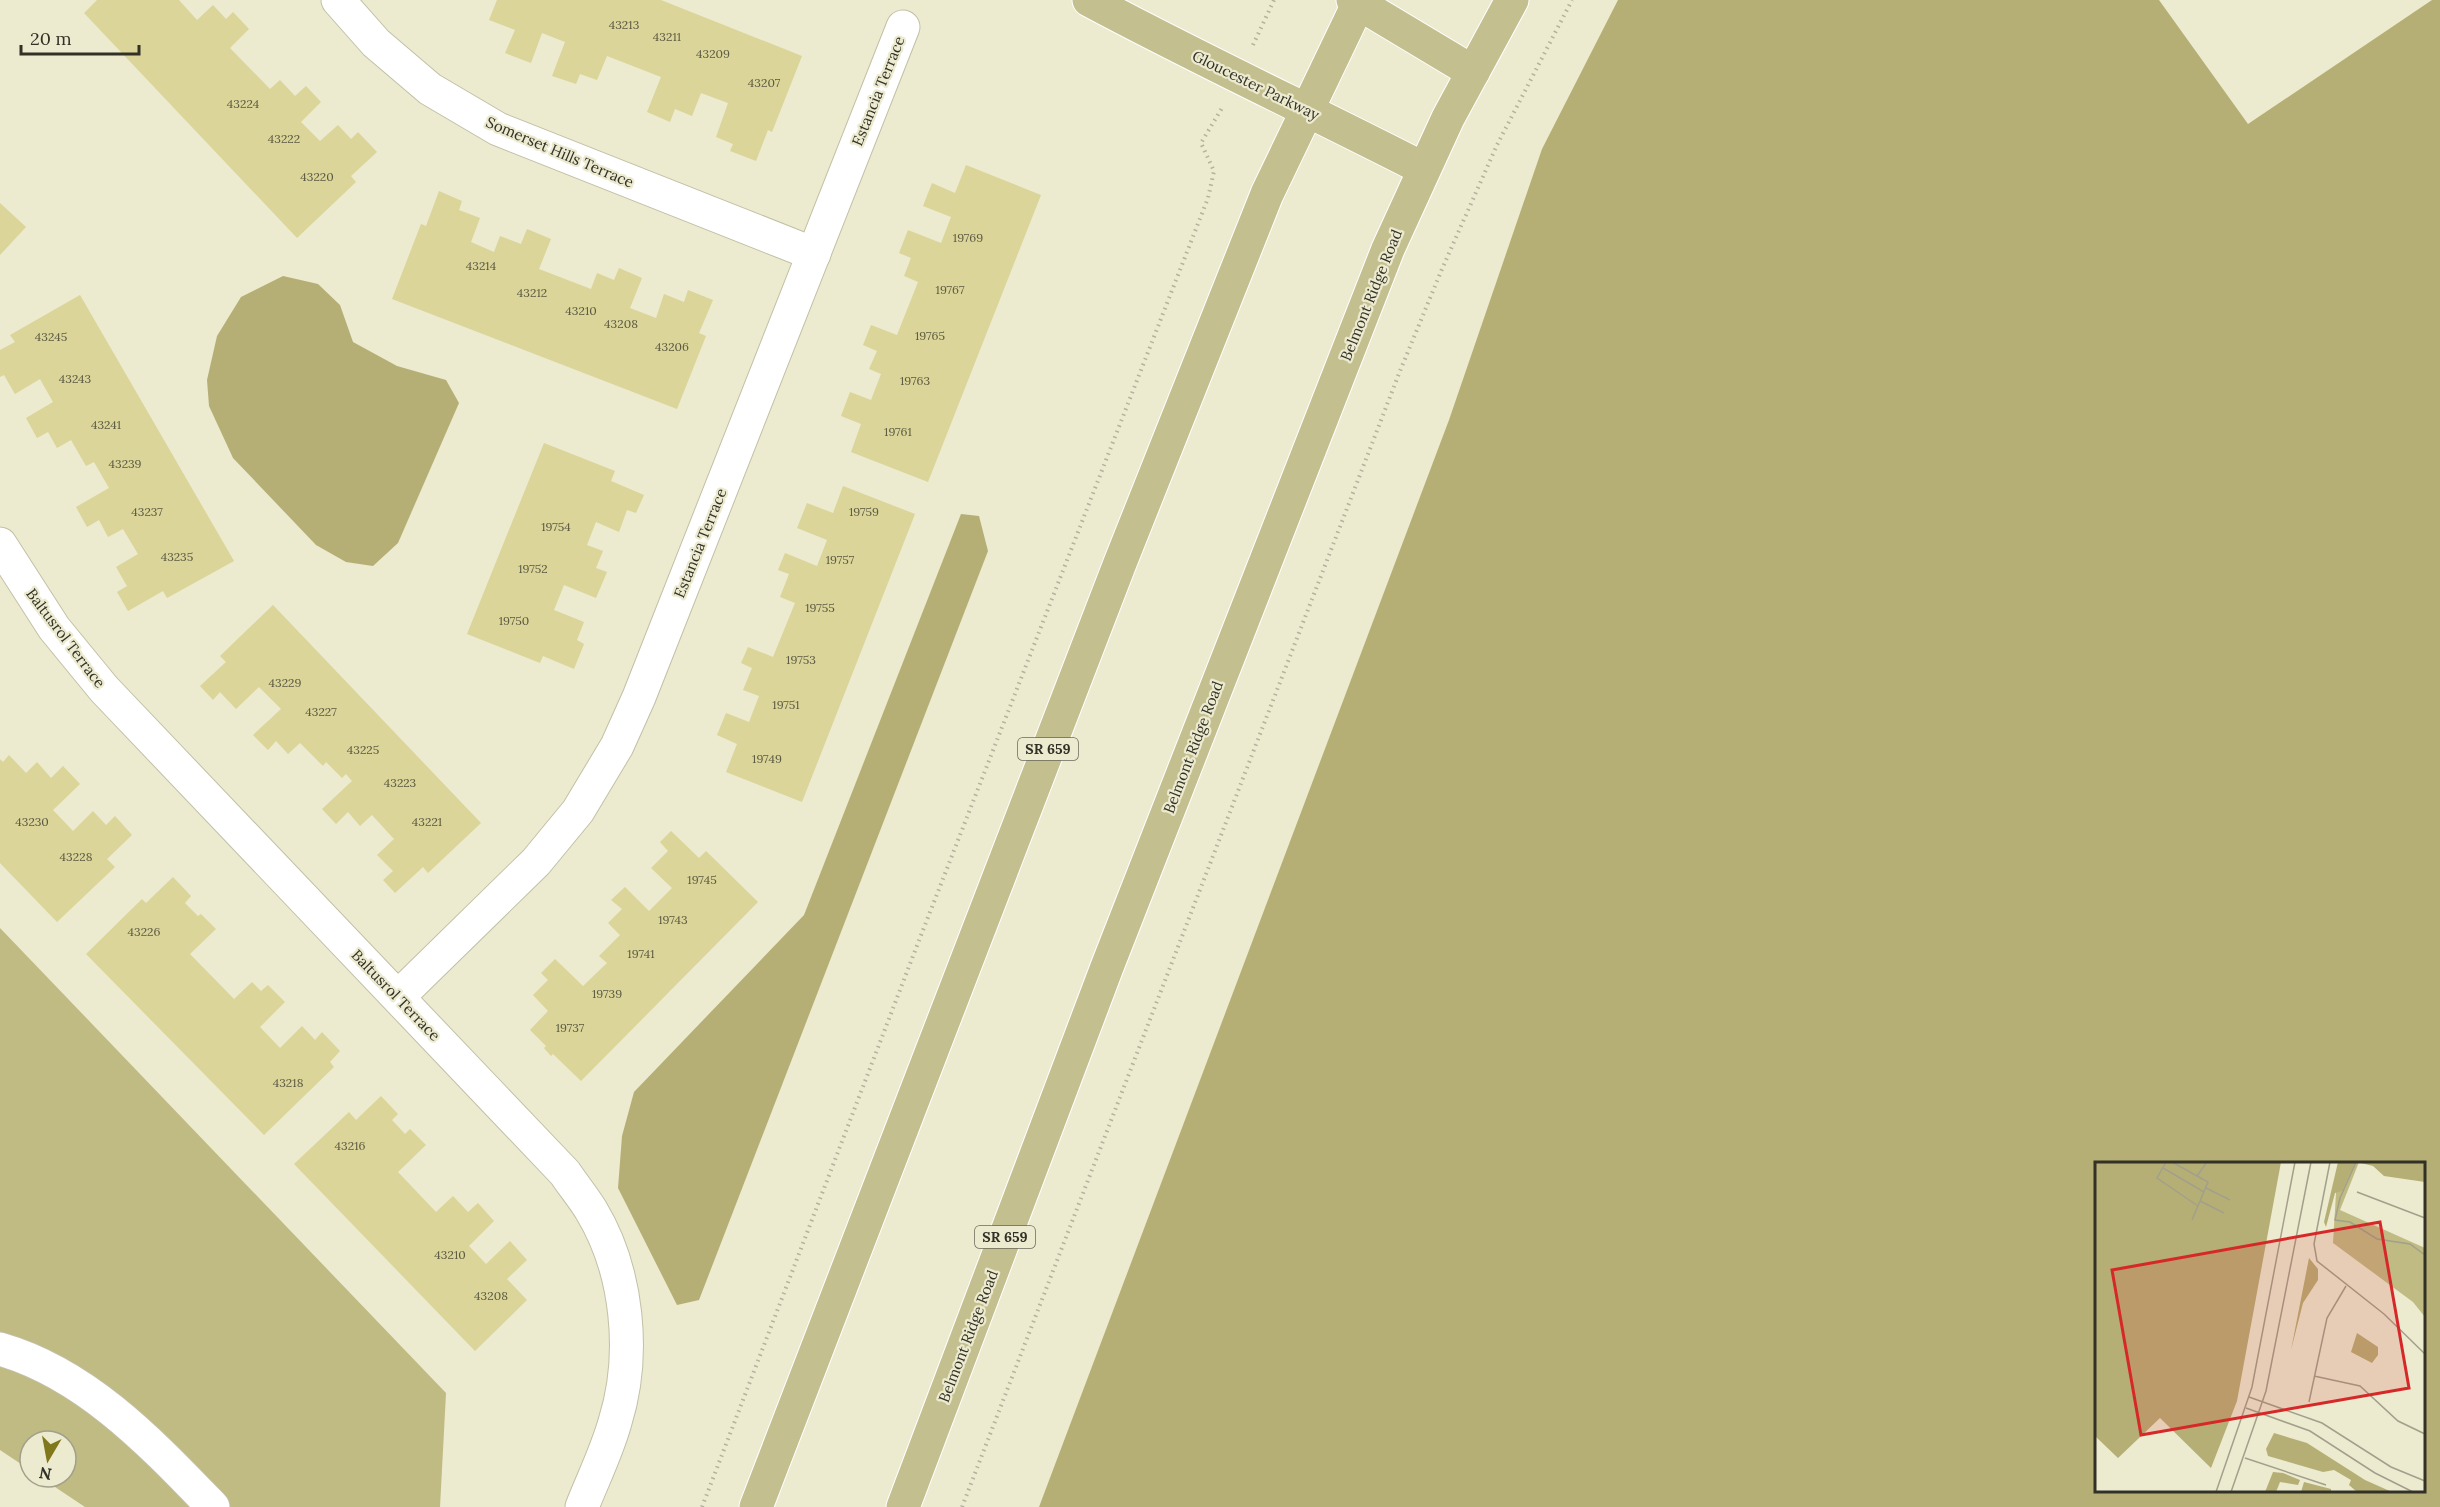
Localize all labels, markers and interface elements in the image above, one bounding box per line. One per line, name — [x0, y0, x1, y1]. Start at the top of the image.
house number: 43213 — [609, 17, 640, 32]
scale bar — [21, 18, 140, 56]
text: 20 m — [30, 27, 72, 50]
house number: 43211 — [653, 29, 681, 44]
street label: Estancia Terrace — [847, 33, 909, 149]
house number: 43209 — [696, 46, 730, 61]
street label: Gloucester Parkway — [1189, 46, 1323, 124]
house number: 43207 — [748, 75, 781, 90]
house number: 43224 — [227, 96, 260, 111]
street label: Somerset Hills Terrace — [483, 112, 637, 192]
house number: 43222 — [268, 131, 300, 146]
house number: 43220 — [300, 169, 334, 184]
street label: Belmont Ridge Road — [1336, 226, 1406, 364]
house number: 19769 — [953, 230, 983, 245]
house number: 43214 — [466, 258, 497, 273]
house number: 19767 — [936, 282, 965, 297]
house number: 43212 — [517, 285, 547, 300]
house number: 43210 — [565, 303, 597, 318]
house number: 43208 — [604, 316, 638, 331]
house number: 19765 — [915, 328, 945, 343]
house number: 43245 — [35, 329, 67, 344]
house number: 43206 — [655, 339, 689, 354]
house number: 43243 — [59, 371, 92, 386]
house number: 19763 — [900, 373, 930, 388]
house number: 43241 — [91, 417, 121, 432]
house number: 19761 — [884, 424, 912, 439]
house number: 43239 — [108, 456, 142, 471]
street label: Estancia Terrace — [669, 485, 731, 601]
house number: 43237 — [131, 504, 163, 519]
house number: 19759 — [849, 504, 879, 519]
house number: 19754 — [541, 519, 571, 534]
house number: 43235 — [161, 549, 193, 564]
house number: 19757 — [826, 552, 855, 567]
house number: 19752 — [518, 561, 548, 576]
street label: Baltusrol Terrace — [22, 584, 110, 692]
house number: 19755 — [805, 600, 835, 615]
house number: 19750 — [499, 613, 529, 628]
house number: 19753 — [786, 652, 816, 667]
house number: 43229 — [268, 675, 302, 690]
street label: Belmont Ridge Road — [1159, 678, 1227, 816]
house number: 19751 — [772, 697, 800, 712]
house number: 43227 — [305, 704, 337, 719]
road number: SR 659 — [1018, 738, 1078, 760]
house number: 43225 — [347, 742, 379, 757]
house number: 19749 — [752, 751, 782, 766]
house number: 43223 — [384, 775, 417, 790]
house number: 43230 — [15, 814, 49, 829]
house number: 43221 — [412, 814, 442, 829]
house number: 43228 — [60, 849, 93, 864]
house number: 19745 — [687, 872, 717, 887]
house number: 19743 — [658, 912, 688, 927]
house number: 43226 — [127, 924, 161, 939]
street label: Baltusrol Terrace — [348, 945, 444, 1045]
house number: 19741 — [627, 946, 655, 961]
house number: 19739 — [592, 986, 622, 1001]
house number: 19737 — [556, 1020, 585, 1035]
house number: 43218 — [273, 1075, 304, 1090]
house number: 43216 — [335, 1138, 366, 1153]
inset map — [2095, 1162, 2425, 1492]
road number: SR 659 — [975, 1226, 1035, 1248]
house number: 43210 — [434, 1247, 466, 1262]
street label: Belmont Ridge Road — [934, 1267, 1002, 1405]
house number: 43208 — [474, 1288, 508, 1303]
north arrow — [18, 1429, 78, 1489]
text: N — [38, 1463, 53, 1485]

